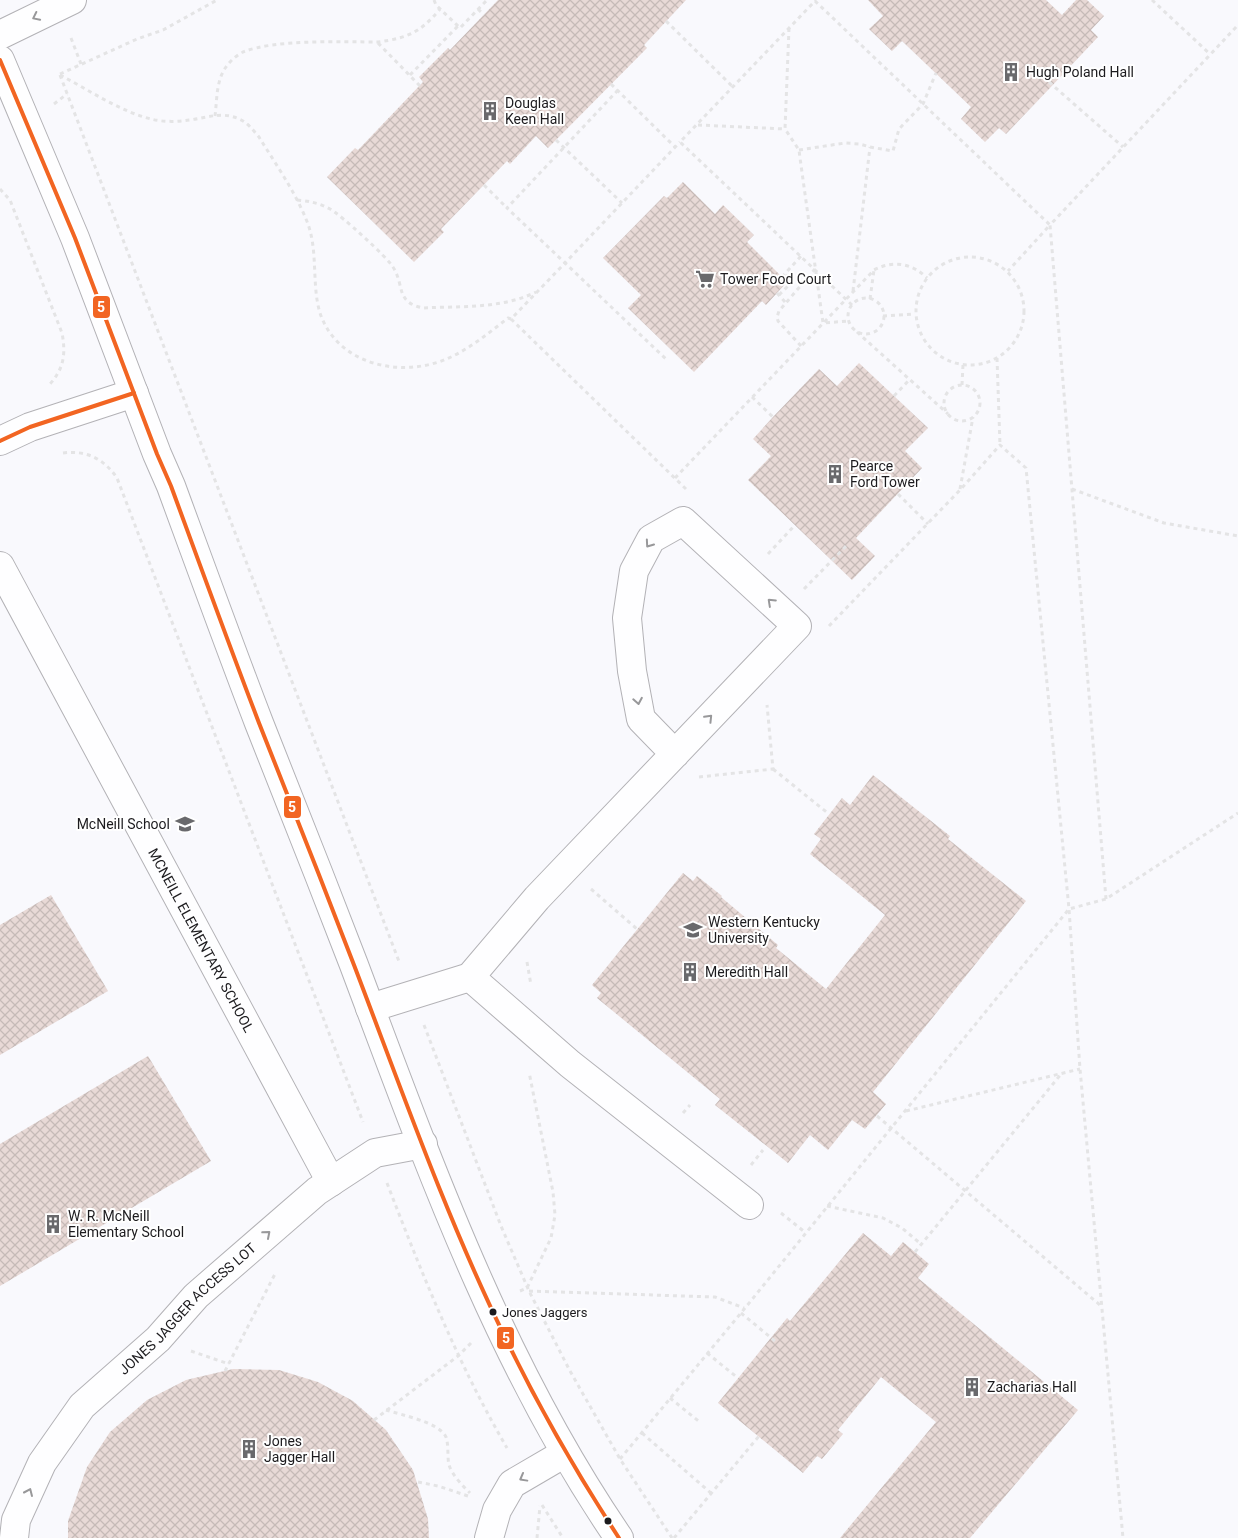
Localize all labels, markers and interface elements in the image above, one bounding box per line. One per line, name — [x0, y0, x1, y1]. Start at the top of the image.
one-way arrow — [32, 11, 41, 22]
building icon: Hugh Poland Hall — [1000, 61, 1022, 83]
place label: Hugh Poland Hall — [1026, 64, 1134, 80]
place label: Douglas Keen Hall — [505, 95, 564, 127]
building icon: Douglas Keen Hall — [479, 100, 501, 122]
supermarket icon: Tower Food Court — [694, 268, 716, 290]
place label: Tower Food Court — [720, 271, 832, 287]
line badge: 5 — [92, 295, 111, 319]
text: 5 — [97, 299, 105, 315]
place label: Pearce Ford Tower — [850, 458, 920, 490]
building icon: Pearce Ford Tower — [824, 463, 846, 485]
one-way arrow — [646, 538, 655, 548]
one-way arrow — [768, 599, 777, 608]
one-way arrow — [632, 697, 642, 706]
one-way arrow — [703, 715, 712, 724]
line badge: 5 — [283, 795, 302, 819]
text: 5 — [288, 799, 296, 815]
school or university icon: McNeill School — [174, 813, 196, 835]
place label: McNeill School — [77, 816, 170, 832]
street label: MCNEILL ELEMENTARY SCHOOL — [145, 846, 257, 1036]
place label: Western Kentucky University — [708, 914, 820, 946]
school or university icon: Western Kentucky University — [682, 919, 704, 941]
building icon: Meredith Hall — [679, 961, 701, 983]
place label: Meredith Hall — [705, 964, 788, 980]
place label: W. R. McNeill Elementary School — [68, 1208, 184, 1240]
building icon: W. R. McNeill Elementary School — [42, 1213, 64, 1235]
one-way arrow — [262, 1230, 271, 1239]
street label: JONES JAGGER ACCESS LOT — [116, 1239, 260, 1378]
place label: Jones Jaggers — [502, 1305, 588, 1320]
marker: Jones Jaggers — [488, 1307, 498, 1317]
line badge: 5 — [496, 1326, 515, 1350]
text: 5 — [502, 1330, 510, 1346]
building icon: Zacharias Hall — [961, 1376, 983, 1398]
place label: Zacharias Hall — [987, 1379, 1077, 1395]
place label: Jones Jagger Hall — [264, 1433, 335, 1465]
building icon: Jones Jagger Hall — [238, 1438, 260, 1460]
one-way arrow — [520, 1471, 529, 1481]
one-way arrow — [22, 1488, 33, 1497]
unlabelled marker — [603, 1516, 613, 1526]

